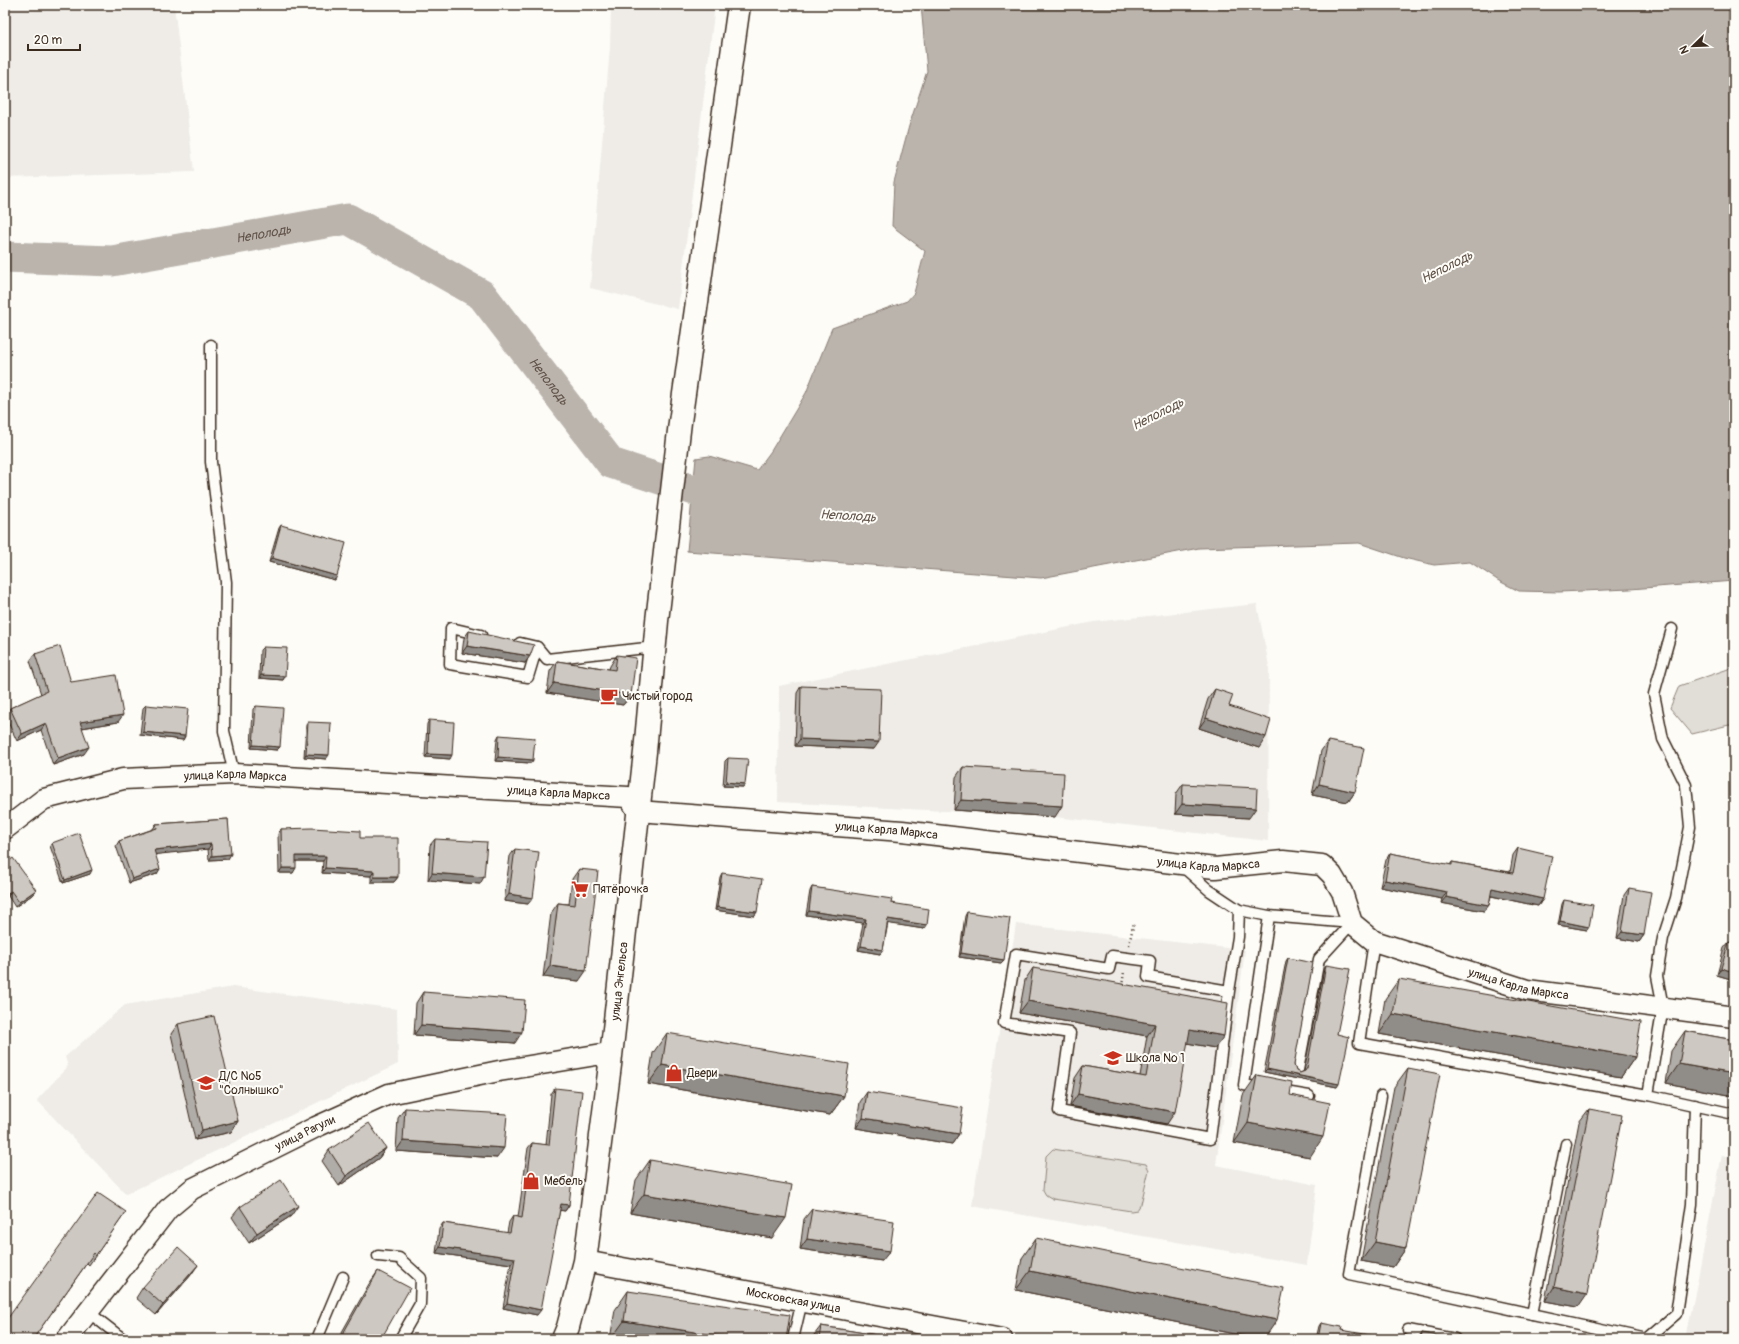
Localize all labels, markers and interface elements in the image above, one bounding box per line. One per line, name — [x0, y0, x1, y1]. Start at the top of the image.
scale bar — [28, 26, 80, 52]
north arrow — [1673, 26, 1713, 66]
text: 20 m — [34, 33, 63, 48]
text: N — [1677, 43, 1692, 56]
water label: Неполодь — [235, 221, 292, 247]
water label: Неполодь — [1418, 247, 1476, 287]
water label: Неполодь — [525, 355, 572, 409]
water label: Неполодь — [1129, 394, 1187, 434]
water label: Неполодь — [820, 507, 876, 525]
cafe icon: Чистый город — [599, 686, 619, 706]
place label: Чистый город — [622, 689, 693, 704]
street label: улица Карла Маркса — [182, 766, 287, 785]
street label: улица Карла Маркса — [506, 782, 611, 803]
street label: улица Карла Маркса — [834, 818, 939, 843]
street label: улица Карла Маркса — [1155, 854, 1261, 876]
supermarket icon: Пятёрочка — [570, 879, 590, 899]
place label: Пятёрочка — [593, 882, 649, 897]
street label: улица Энгельса — [607, 941, 631, 1022]
street label: улица Карла Маркса — [1465, 964, 1570, 1003]
school or university icon: Школа № 1 — [1103, 1048, 1123, 1068]
place label: Школа № 1 — [1126, 1051, 1185, 1066]
shop icon: Двери — [664, 1063, 684, 1083]
place label: Двери — [686, 1066, 718, 1081]
place label: Д/С №5 "Солнышко" — [218, 1069, 284, 1098]
school or university icon: Д/С №5 "Солнышко" — [196, 1073, 216, 1093]
street label: улица Рагули — [272, 1112, 338, 1154]
shop icon: Мебель — [521, 1171, 541, 1191]
place label: Мебель — [544, 1174, 583, 1189]
street label: Московская улица — [745, 1284, 842, 1316]

